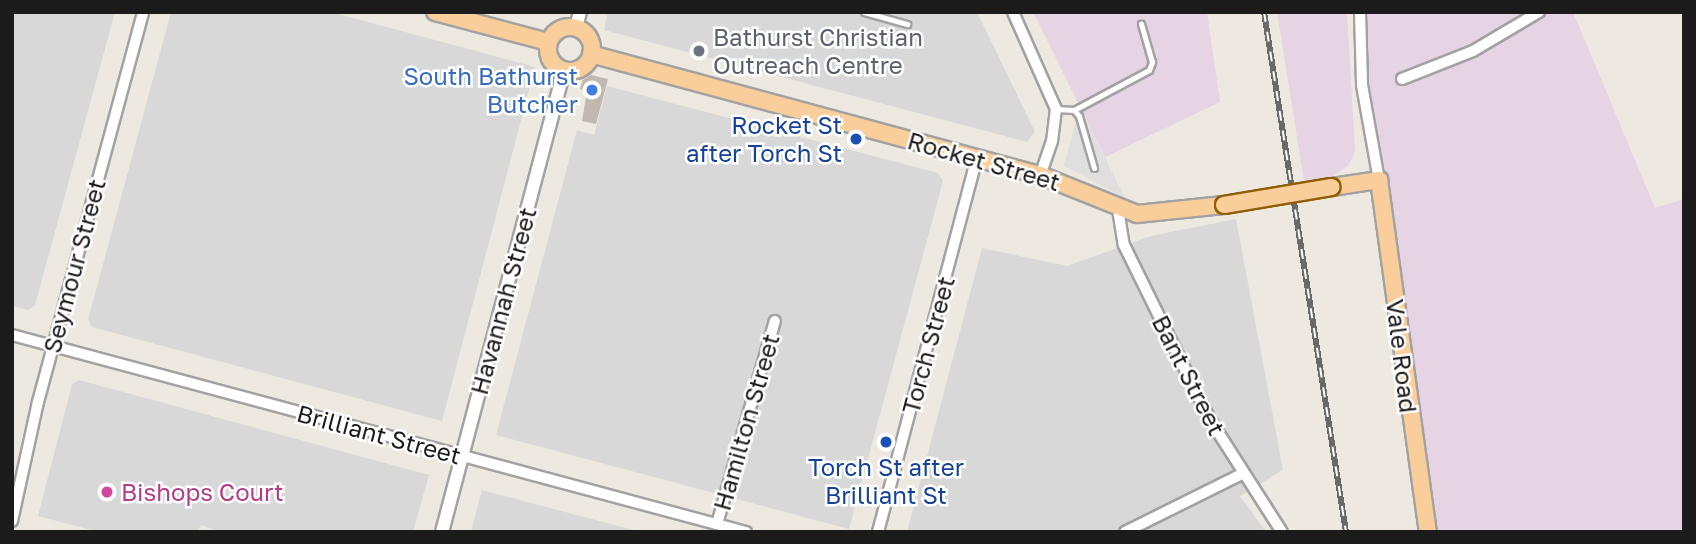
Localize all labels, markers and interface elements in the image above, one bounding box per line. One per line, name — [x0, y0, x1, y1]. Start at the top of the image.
place label: Bathurst Christian Outreach Centre — [713, 23, 923, 79]
marker: Bathurst Christian Outreach Centre — [691, 43, 707, 59]
place label: South Bathurst Butcher — [403, 62, 578, 118]
marker: South Bathurst Butcher — [584, 82, 600, 98]
place label: Rocket St after Torch St — [686, 111, 842, 167]
street label: Rocket Street — [904, 125, 1064, 197]
marker: Rocket St after Torch St — [848, 131, 864, 147]
street label: Seymour Street — [37, 176, 111, 356]
street label: Havannah Street — [464, 204, 542, 398]
street label: Torch Street — [896, 273, 960, 417]
street label: Vale Road — [1381, 297, 1423, 415]
street label: Bant Street — [1146, 310, 1232, 440]
street label: Hamilton Street — [707, 330, 785, 514]
street label: Brilliant Street — [294, 398, 464, 470]
marker: Torch St after Brilliant St — [878, 434, 894, 450]
place label: Torch St after Brilliant St — [808, 453, 964, 509]
place label: Bishops Court — [121, 478, 284, 506]
marker: Bishops Court — [99, 484, 115, 500]

